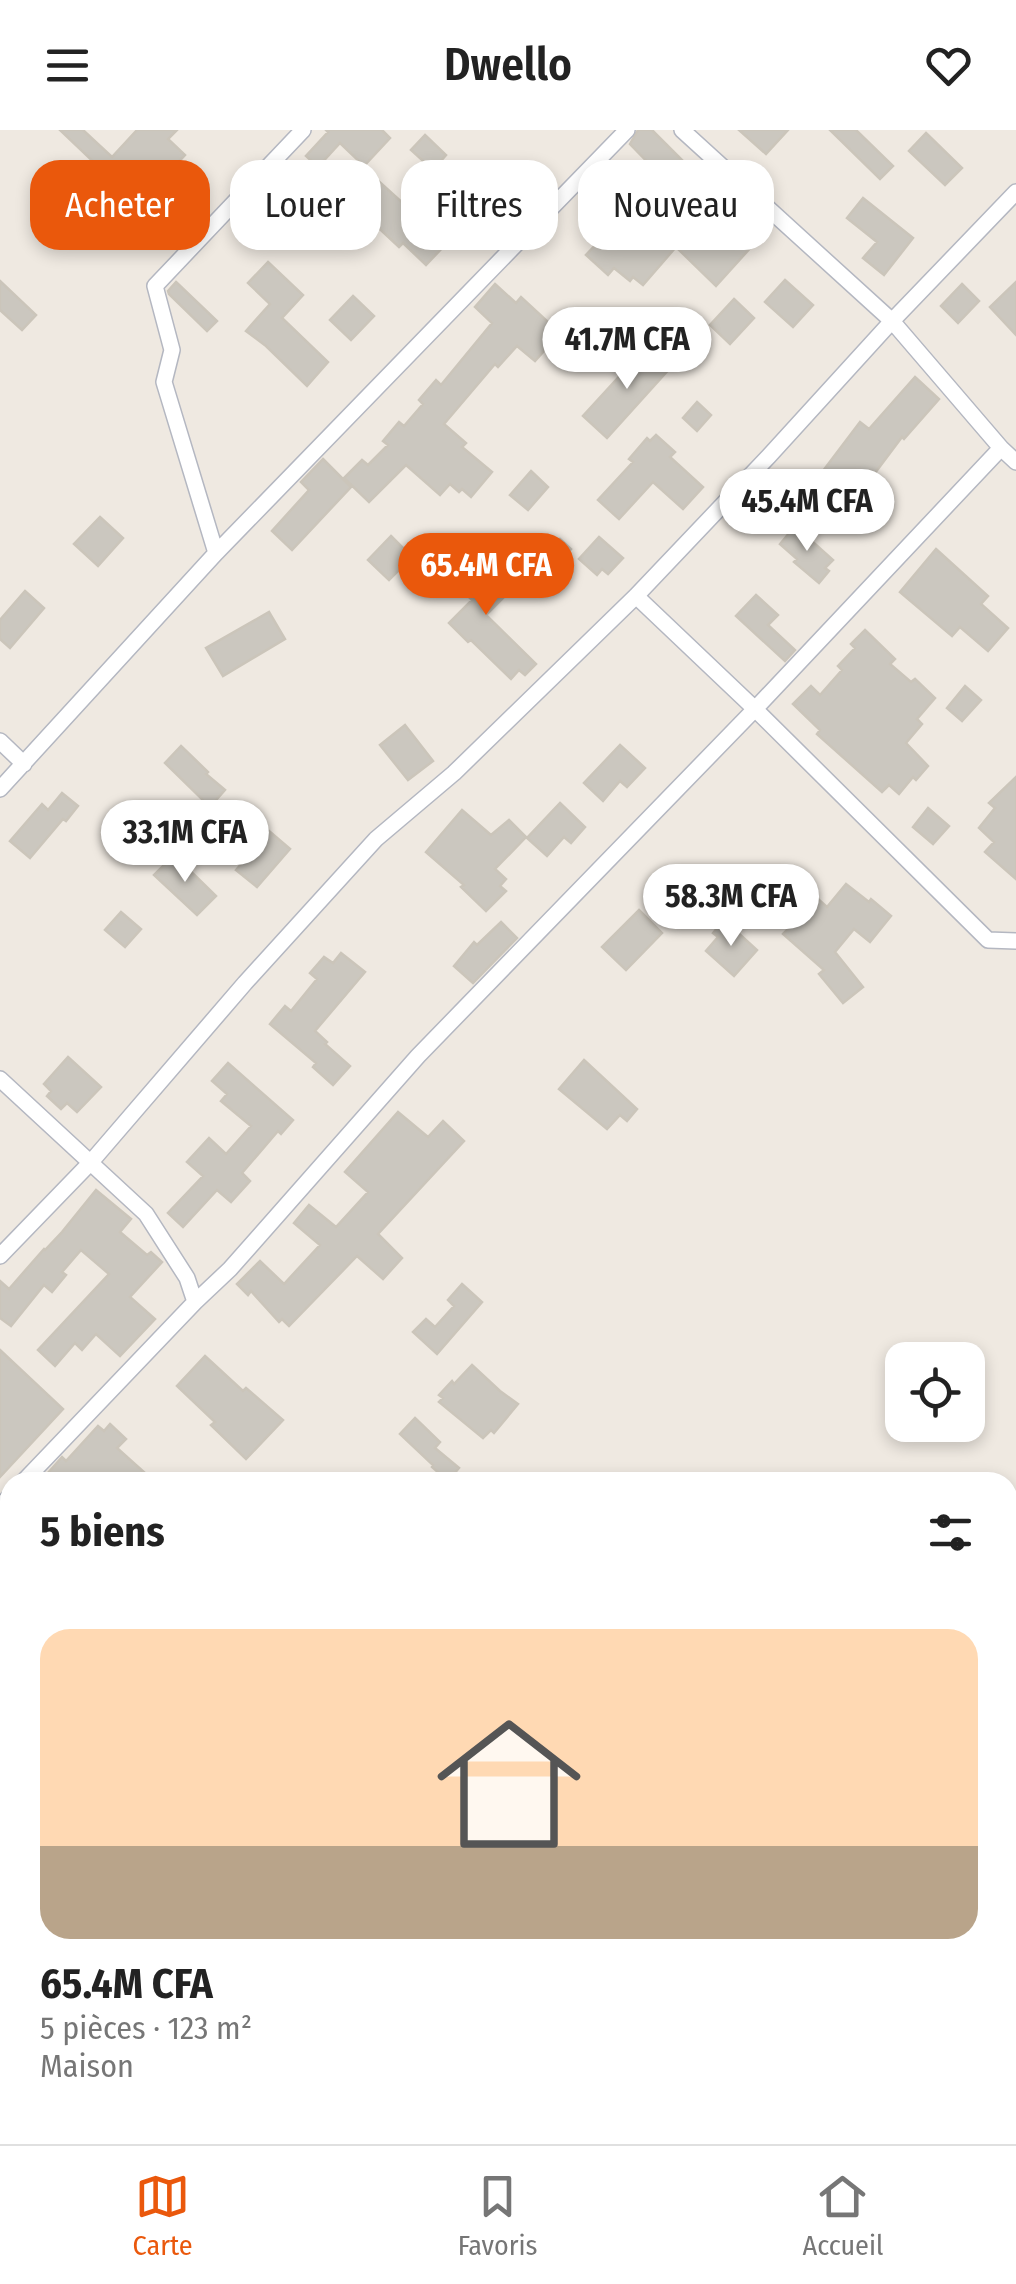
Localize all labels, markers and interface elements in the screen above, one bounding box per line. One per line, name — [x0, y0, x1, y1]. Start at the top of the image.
icon: menu — [40, 38, 95, 93]
text: Dwello — [444, 38, 572, 92]
icon: heart — [921, 38, 976, 93]
chip: Acheter — [30, 160, 210, 250]
chip: Louer — [230, 160, 381, 250]
chip: Filtres — [401, 160, 558, 250]
chip: Nouveau — [578, 160, 774, 250]
pin: 41.7M CFA — [513, 307, 741, 392]
text: 41.7M CFA — [564, 320, 690, 358]
pin: 45.4M CFA — [693, 469, 921, 554]
text: 45.4M CFA — [741, 482, 873, 520]
pin: 65.4M CFA — [372, 533, 600, 618]
text: 65.4M CFA — [420, 546, 552, 584]
pin: 33.1M CFA — [71, 800, 299, 885]
text: 33.1M CFA — [123, 813, 247, 851]
pin: 58.3M CFA — [617, 864, 845, 949]
text: 58.3M CFA — [665, 877, 797, 915]
map controls — [885, 1342, 985, 1442]
button: locate — [885, 1342, 985, 1442]
icon: filters — [923, 1505, 978, 1560]
text: 5 biens — [40, 1507, 165, 1557]
icon: home — [419, 1694, 599, 1874]
text: 65.4M CFA — [40, 1959, 213, 2009]
text: 5 pièces · 123 m² — [40, 2009, 252, 2047]
text: Maison — [40, 2047, 134, 2085]
tab: Carte — [133, 2169, 193, 2262]
tab: Favoris — [458, 2169, 537, 2262]
tab: Accueil — [803, 2169, 883, 2262]

